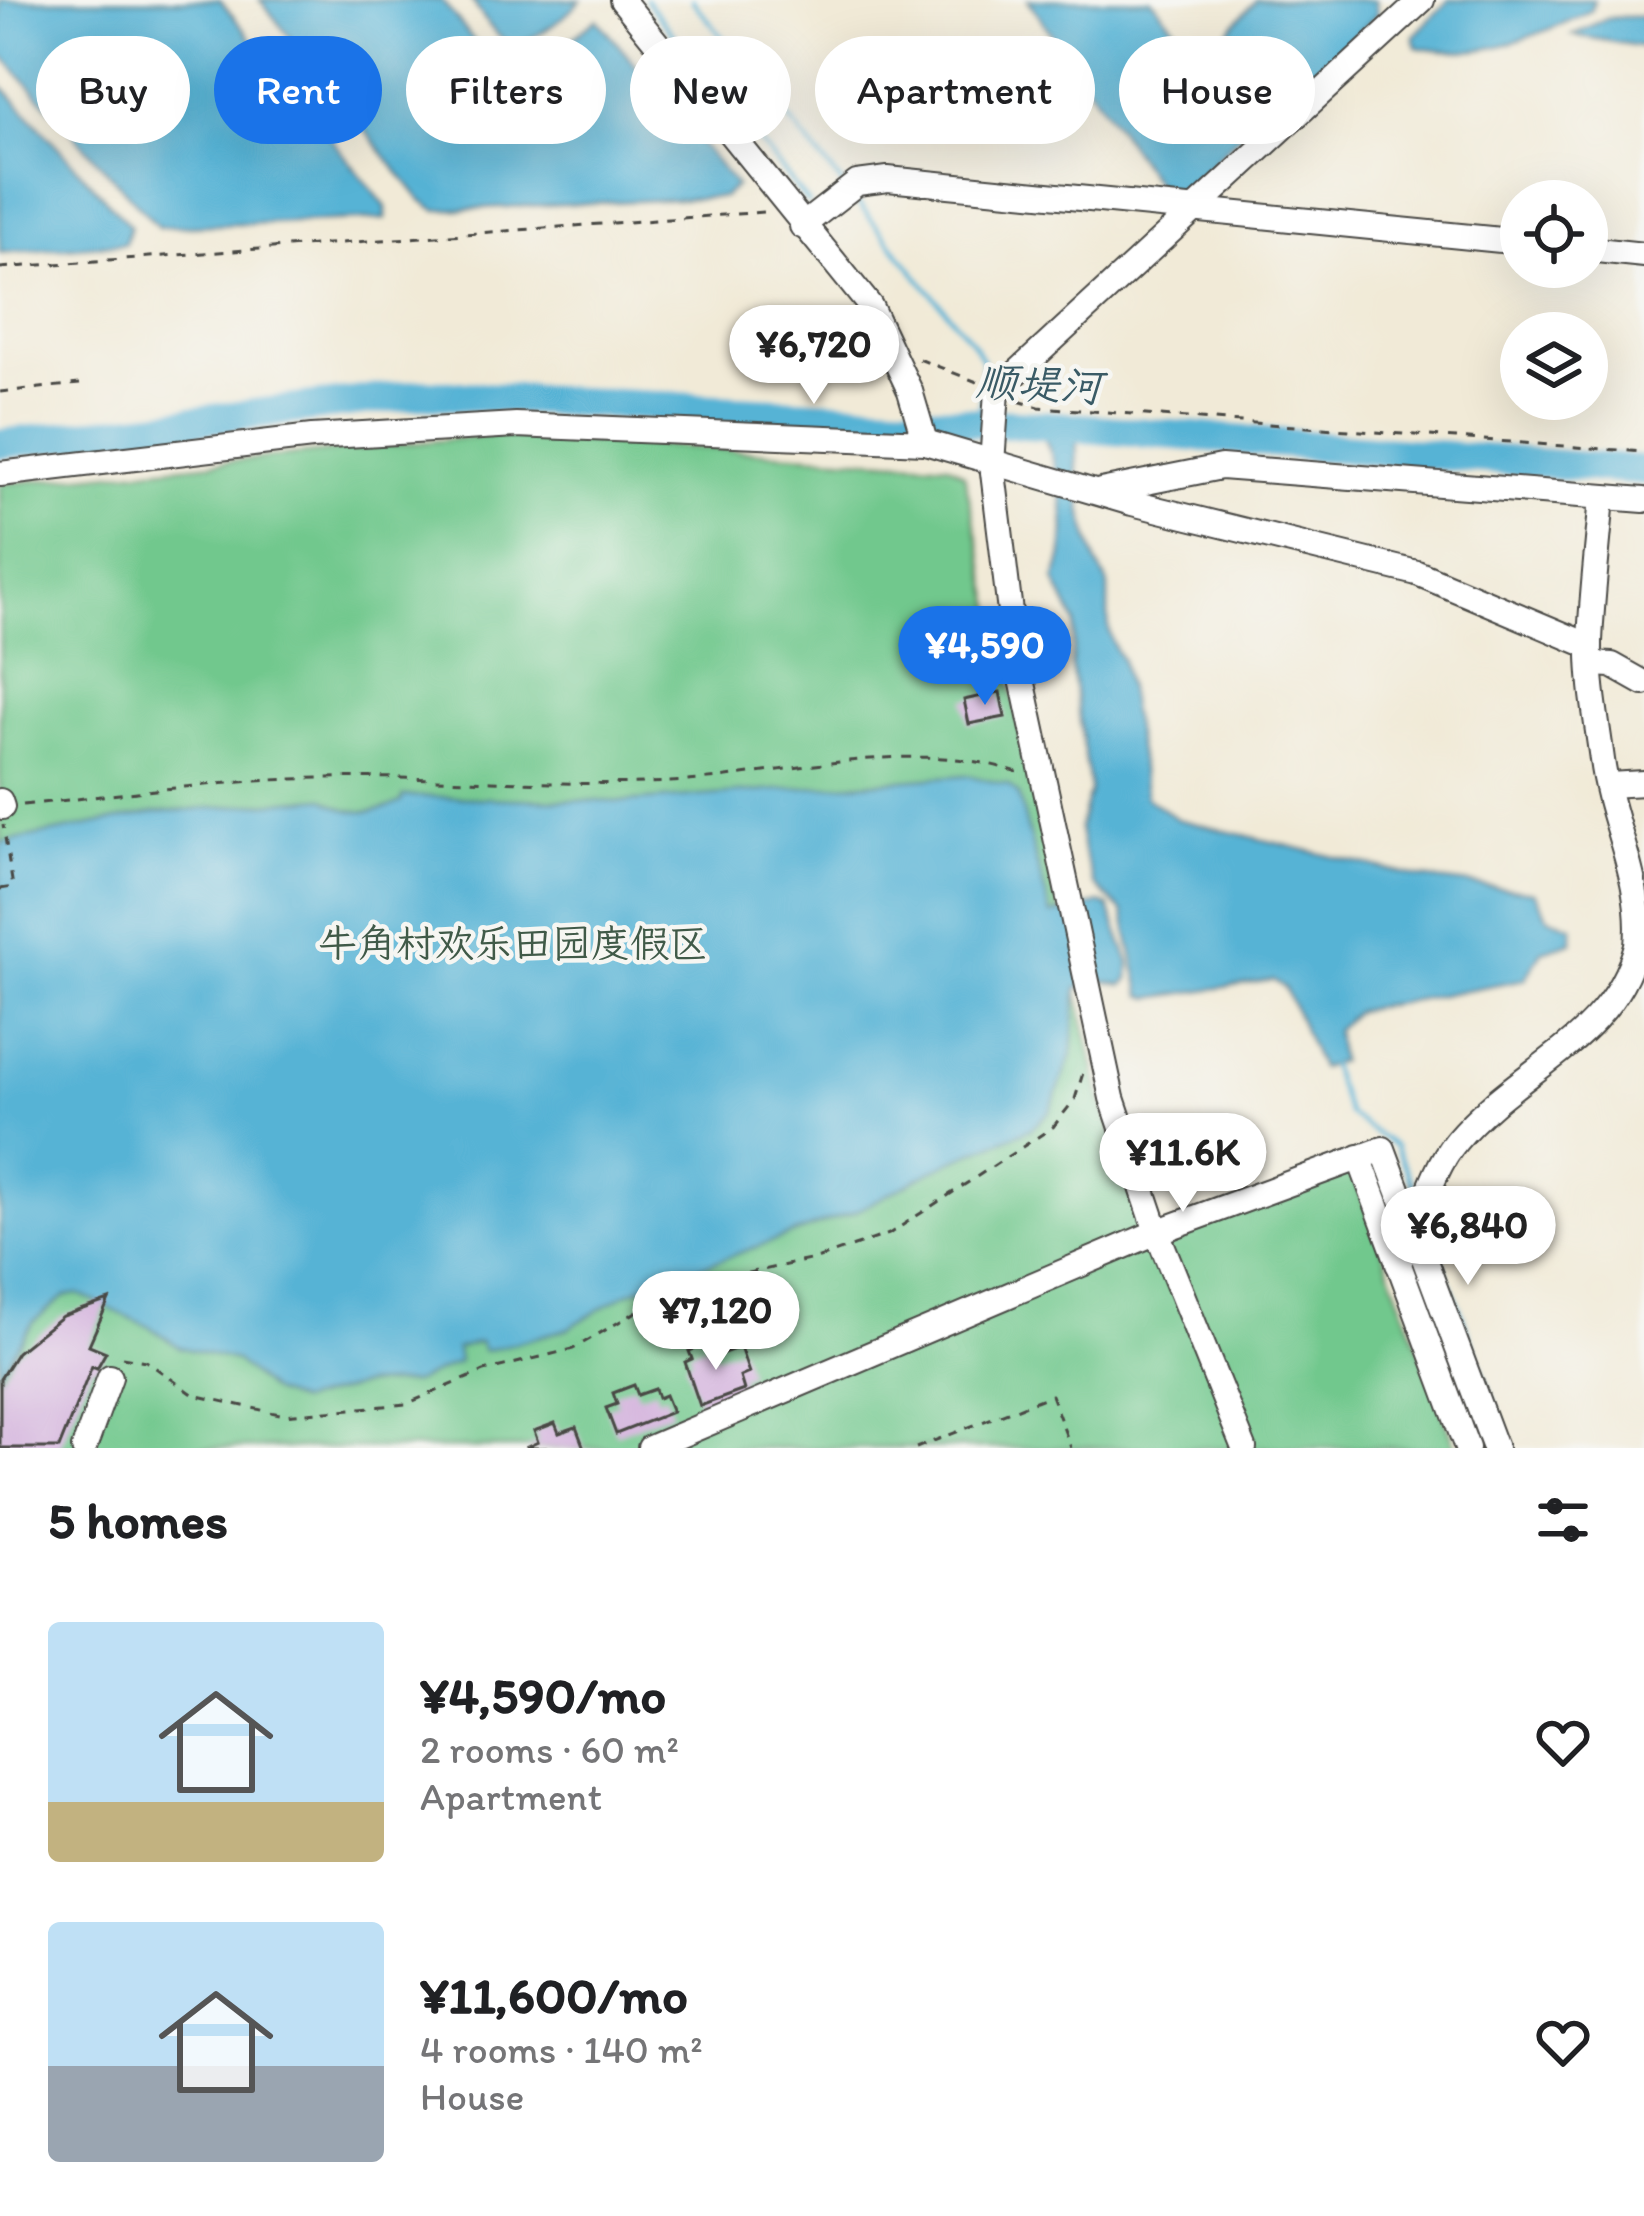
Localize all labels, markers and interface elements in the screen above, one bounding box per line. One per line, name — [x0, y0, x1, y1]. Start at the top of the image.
chip: Buy — [36, 36, 190, 144]
chip: Rent — [214, 36, 382, 144]
chip: Filters — [406, 36, 606, 144]
chip: New — [630, 36, 791, 144]
chip: Apartment — [815, 36, 1095, 144]
chip: House — [1119, 36, 1315, 144]
map controls — [1500, 180, 1608, 420]
button: locate — [1500, 180, 1608, 288]
pin: ¥6,720 — [716, 305, 912, 407]
button: layers — [1500, 312, 1608, 420]
text: ¥6,720 — [756, 320, 872, 367]
water label: 顺堤河 — [975, 355, 1109, 413]
pin: ¥4,590 — [887, 606, 1083, 708]
text: ¥4,590 — [925, 621, 1045, 668]
park label: 牛角村欢乐田园度假区 — [318, 920, 708, 967]
pin: ¥11.6K — [1085, 1113, 1281, 1215]
text: ¥11.6K — [1126, 1128, 1240, 1175]
pin: ¥6,840 — [1370, 1186, 1566, 1288]
text: ¥6,840 — [1408, 1201, 1528, 1248]
pin: ¥7,120 — [618, 1271, 814, 1373]
text: ¥7,120 — [659, 1286, 773, 1333]
icon: filters — [1530, 1487, 1596, 1553]
text: 5 homes — [48, 1490, 228, 1551]
text: ¥4,590/mo — [420, 1665, 666, 1726]
icon: home — [144, 1670, 288, 1814]
icon: heart — [1530, 1709, 1596, 1775]
text: 2 rooms · 60 m² — [420, 1726, 679, 1773]
text: Apartment — [420, 1773, 602, 1820]
text: ¥11,600/mo — [420, 1965, 688, 2026]
icon: home — [144, 1970, 288, 2114]
icon: heart — [1530, 2009, 1596, 2075]
text: 4 rooms · 140 m² — [420, 2026, 703, 2073]
text: House — [420, 2073, 524, 2120]

